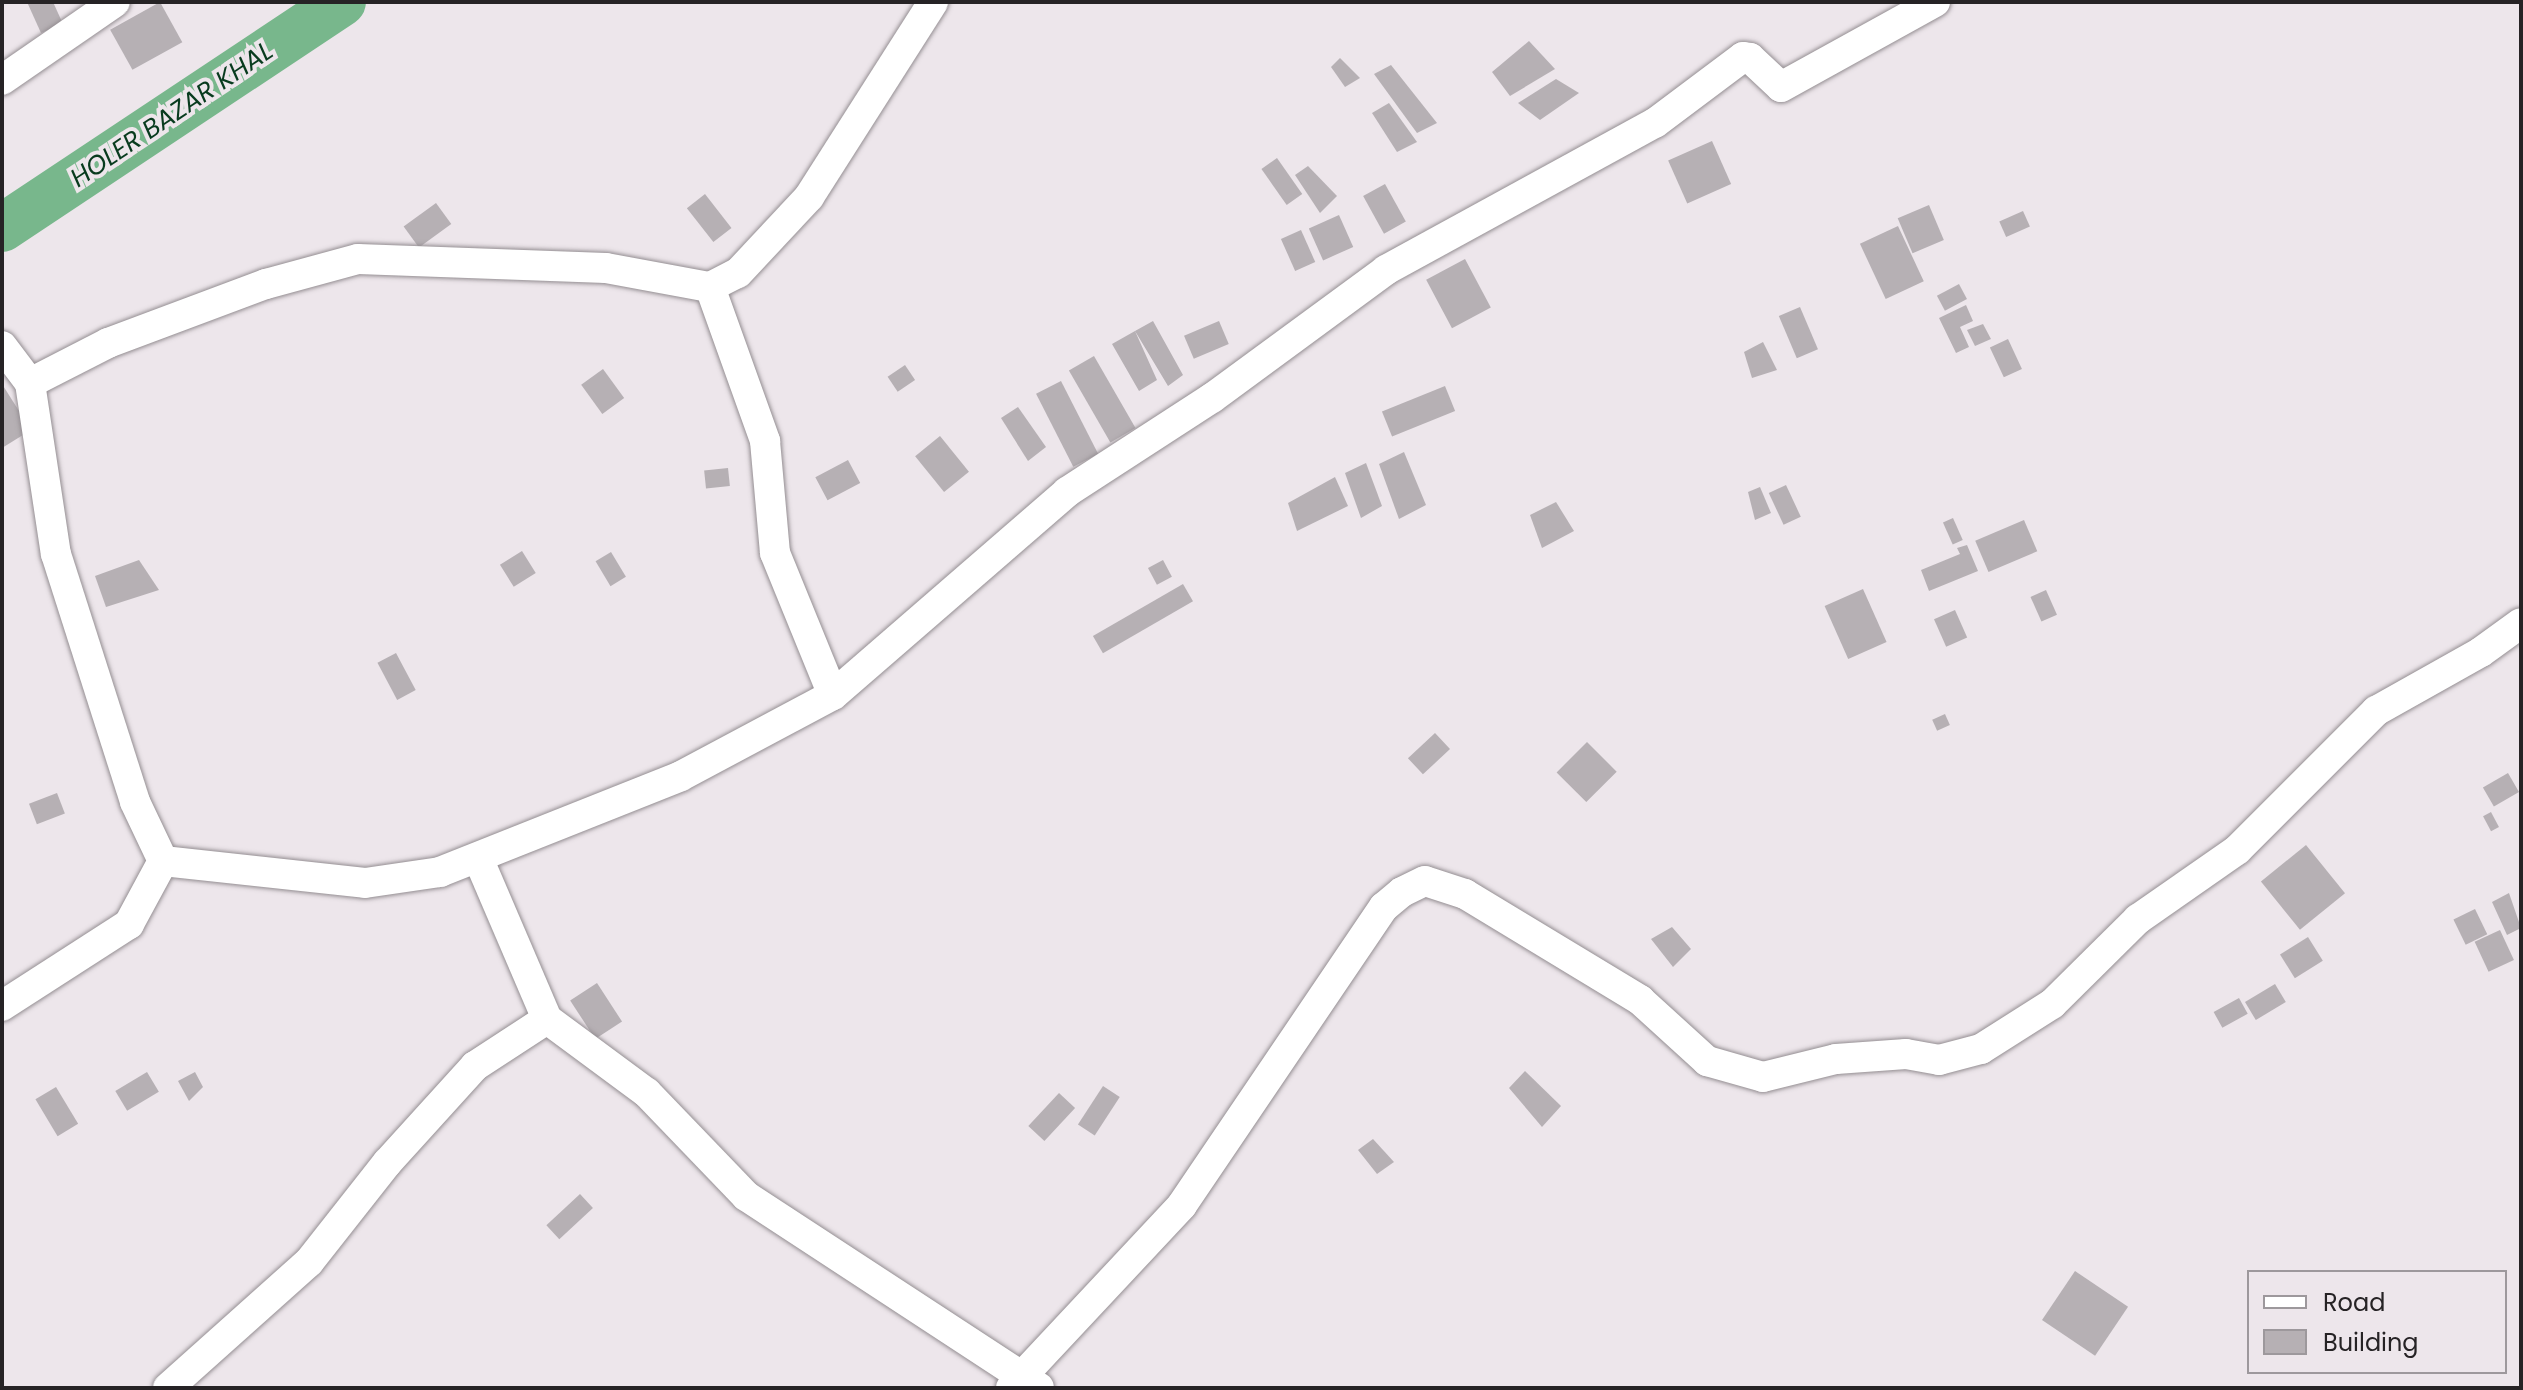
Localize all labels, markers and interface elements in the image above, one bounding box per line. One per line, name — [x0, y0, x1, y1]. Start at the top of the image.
water label: HOLER BAZAR KHAL — [65, 36, 279, 194]
legend — [2247, 1270, 2507, 1374]
text: Road — [2323, 1286, 2385, 1319]
text: Building — [2323, 1326, 2419, 1359]

